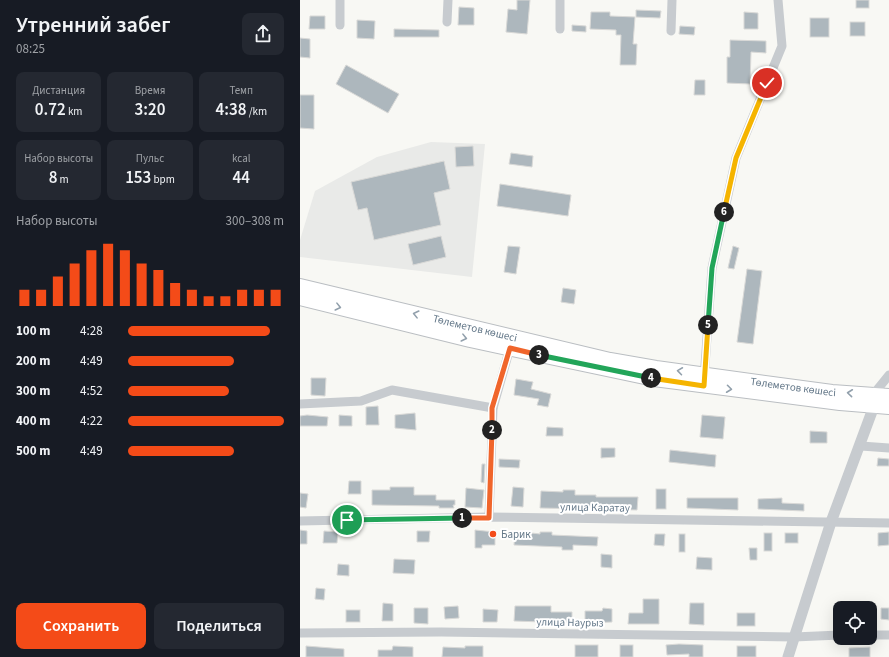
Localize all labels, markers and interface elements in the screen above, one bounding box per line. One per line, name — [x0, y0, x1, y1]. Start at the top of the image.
text: Утренний забег — [16, 9, 171, 41]
button: share — [242, 13, 284, 55]
text: 08:25 — [16, 40, 45, 58]
pin — [750, 66, 784, 100]
icon: check — [756, 72, 778, 94]
text: Дистанция — [32, 83, 85, 98]
text: Время — [135, 83, 165, 98]
text: Темп — [229, 83, 253, 98]
text: 0.72 — [35, 98, 66, 122]
text: 3:20 — [135, 98, 165, 122]
text: 4:38 — [216, 98, 246, 122]
text: km — [66, 104, 82, 119]
text: /km — [246, 104, 267, 119]
text: Набор высоты — [24, 151, 93, 166]
text: Пульс — [136, 151, 164, 166]
text: kcal — [232, 151, 251, 166]
text: 8 — [49, 166, 57, 190]
text: 153 — [125, 166, 151, 190]
text: 44 — [233, 166, 250, 190]
text: m — [57, 172, 69, 187]
text: bpm — [151, 172, 175, 187]
pin: 6 — [714, 202, 734, 222]
text: 6 — [721, 204, 727, 219]
text: Набор высоты — [16, 212, 98, 230]
text: 300–308 m — [226, 212, 284, 230]
one-way arrow — [335, 303, 341, 311]
one-way arrow — [413, 311, 419, 319]
street label: Төлеметов көшесі — [431, 311, 519, 346]
pin: 5 — [698, 315, 718, 335]
text: 5 — [705, 317, 711, 332]
text: 100 m — [16, 322, 50, 340]
text: 4:28 — [80, 322, 103, 340]
one-way arrow — [460, 333, 467, 342]
pin: 3 — [529, 345, 549, 365]
text: 3 — [536, 347, 542, 362]
text: 200 m — [16, 352, 50, 370]
text: 4:49 — [80, 352, 103, 370]
one-way arrow — [676, 367, 683, 376]
pin: 4 — [641, 368, 661, 388]
text: 4 — [648, 370, 654, 385]
street label: Төлеметов көшесі — [750, 374, 837, 400]
text: 300 m — [16, 382, 50, 400]
text: 4:52 — [80, 382, 103, 400]
one-way arrow — [726, 384, 732, 393]
one-way arrow — [847, 389, 853, 398]
text: 400 m — [16, 412, 50, 430]
text: 4:22 — [80, 412, 103, 430]
pin: 2 — [482, 420, 502, 440]
text: 2 — [489, 422, 495, 437]
text: 500 m — [16, 442, 50, 460]
text: 4:49 — [80, 442, 103, 460]
street label: улица Каратау — [560, 499, 630, 516]
pin — [330, 503, 364, 537]
pin: 1 — [452, 508, 472, 528]
icon: arrive — [336, 509, 358, 531]
text: 1 — [459, 510, 465, 525]
place label: Барик — [501, 527, 531, 542]
marker: Барик — [488, 529, 498, 539]
map controls — [833, 601, 877, 645]
button: locate — [833, 601, 877, 645]
button: Сохранить — [16, 603, 146, 649]
button: Поделиться — [154, 603, 284, 649]
street label: улица Наурыз — [536, 614, 604, 631]

